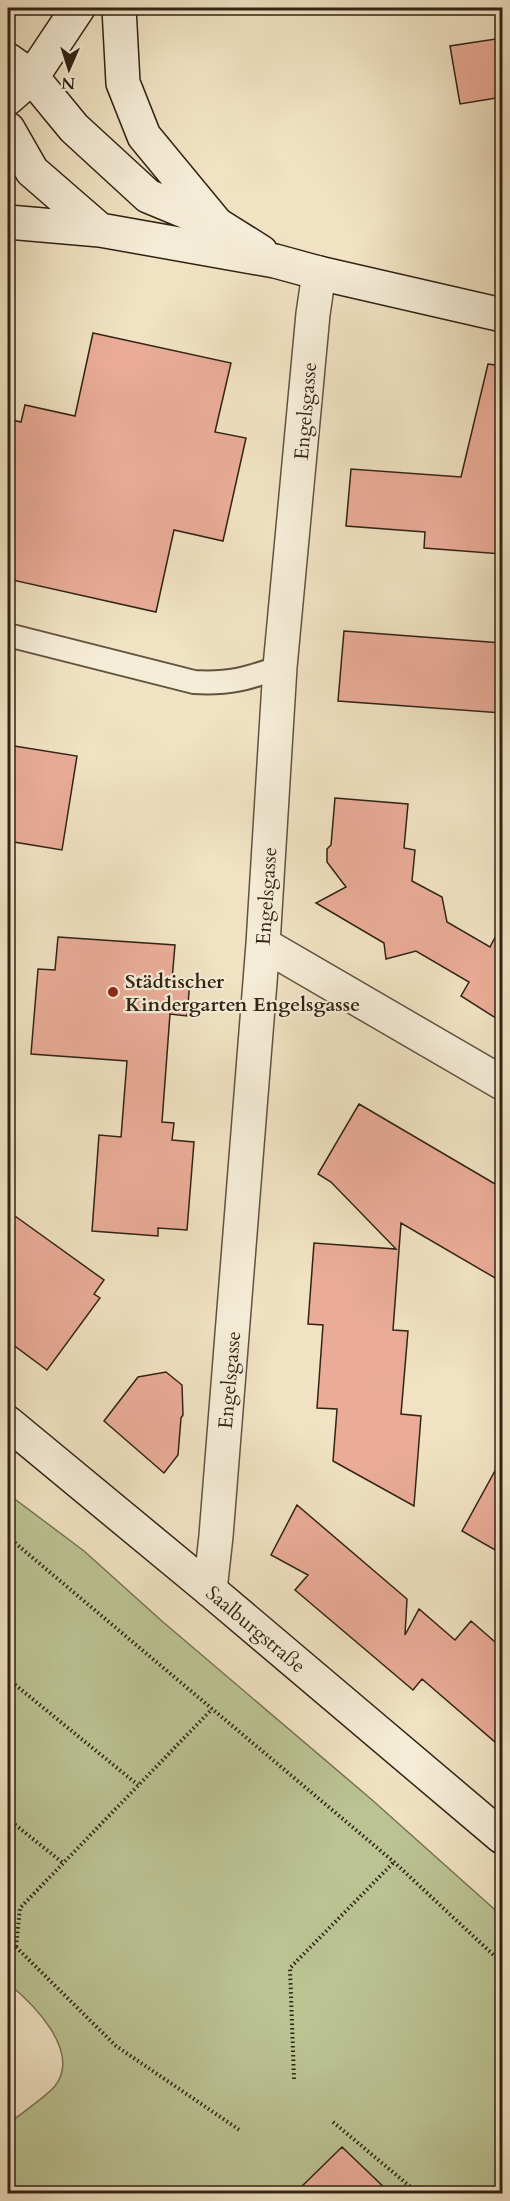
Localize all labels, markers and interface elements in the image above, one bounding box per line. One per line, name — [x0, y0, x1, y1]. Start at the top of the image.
north arrow — [39, 39, 99, 99]
text: N — [61, 72, 76, 94]
street label: Engelsgasse — [288, 361, 323, 461]
street label: Engelsgasse — [250, 846, 283, 946]
place label: Städtischer Kindergarten Engelsgasse — [125, 968, 360, 1018]
marker: Städtischer Kindergarten Engelsgasse — [106, 985, 120, 999]
street label: Engelsgasse — [212, 1330, 247, 1430]
street label: Saalburgstraße — [200, 1580, 311, 1679]

